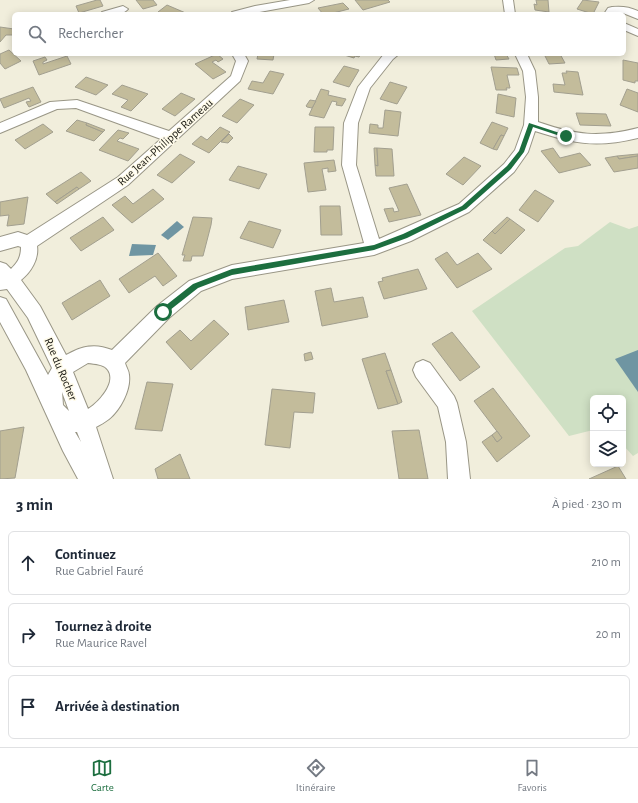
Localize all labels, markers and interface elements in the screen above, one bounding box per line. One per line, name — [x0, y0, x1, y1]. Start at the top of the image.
search box — [12, 12, 626, 56]
icon: search — [26, 23, 48, 45]
text: Rechercher — [58, 26, 123, 41]
street label: Rue Jean-Philippe Rameau — [115, 96, 215, 188]
route end — [557, 127, 575, 145]
route start — [154, 303, 172, 321]
street label: Rue du Rocher — [42, 336, 80, 402]
map controls — [590, 395, 626, 467]
button: locate — [590, 395, 626, 431]
button: layers — [590, 431, 626, 467]
text: 3 min — [16, 496, 53, 513]
text: À pied · 230 m — [552, 498, 622, 511]
text: Continuez — [55, 547, 116, 562]
icon: ahead — [17, 552, 39, 574]
text: 210 m — [591, 556, 621, 569]
text: Rue Gabriel Fauré — [55, 565, 144, 578]
text: Tournez à droite — [55, 619, 152, 634]
icon: right — [17, 624, 39, 646]
text: 20 m — [596, 628, 621, 641]
text: Rue Maurice Ravel — [55, 637, 147, 650]
icon: arrive — [17, 696, 39, 718]
text: Arrivée à destination — [55, 699, 180, 714]
tab: Carte — [91, 757, 114, 794]
tab: Itinéraire — [296, 757, 335, 794]
tab: Favoris — [517, 757, 547, 794]

